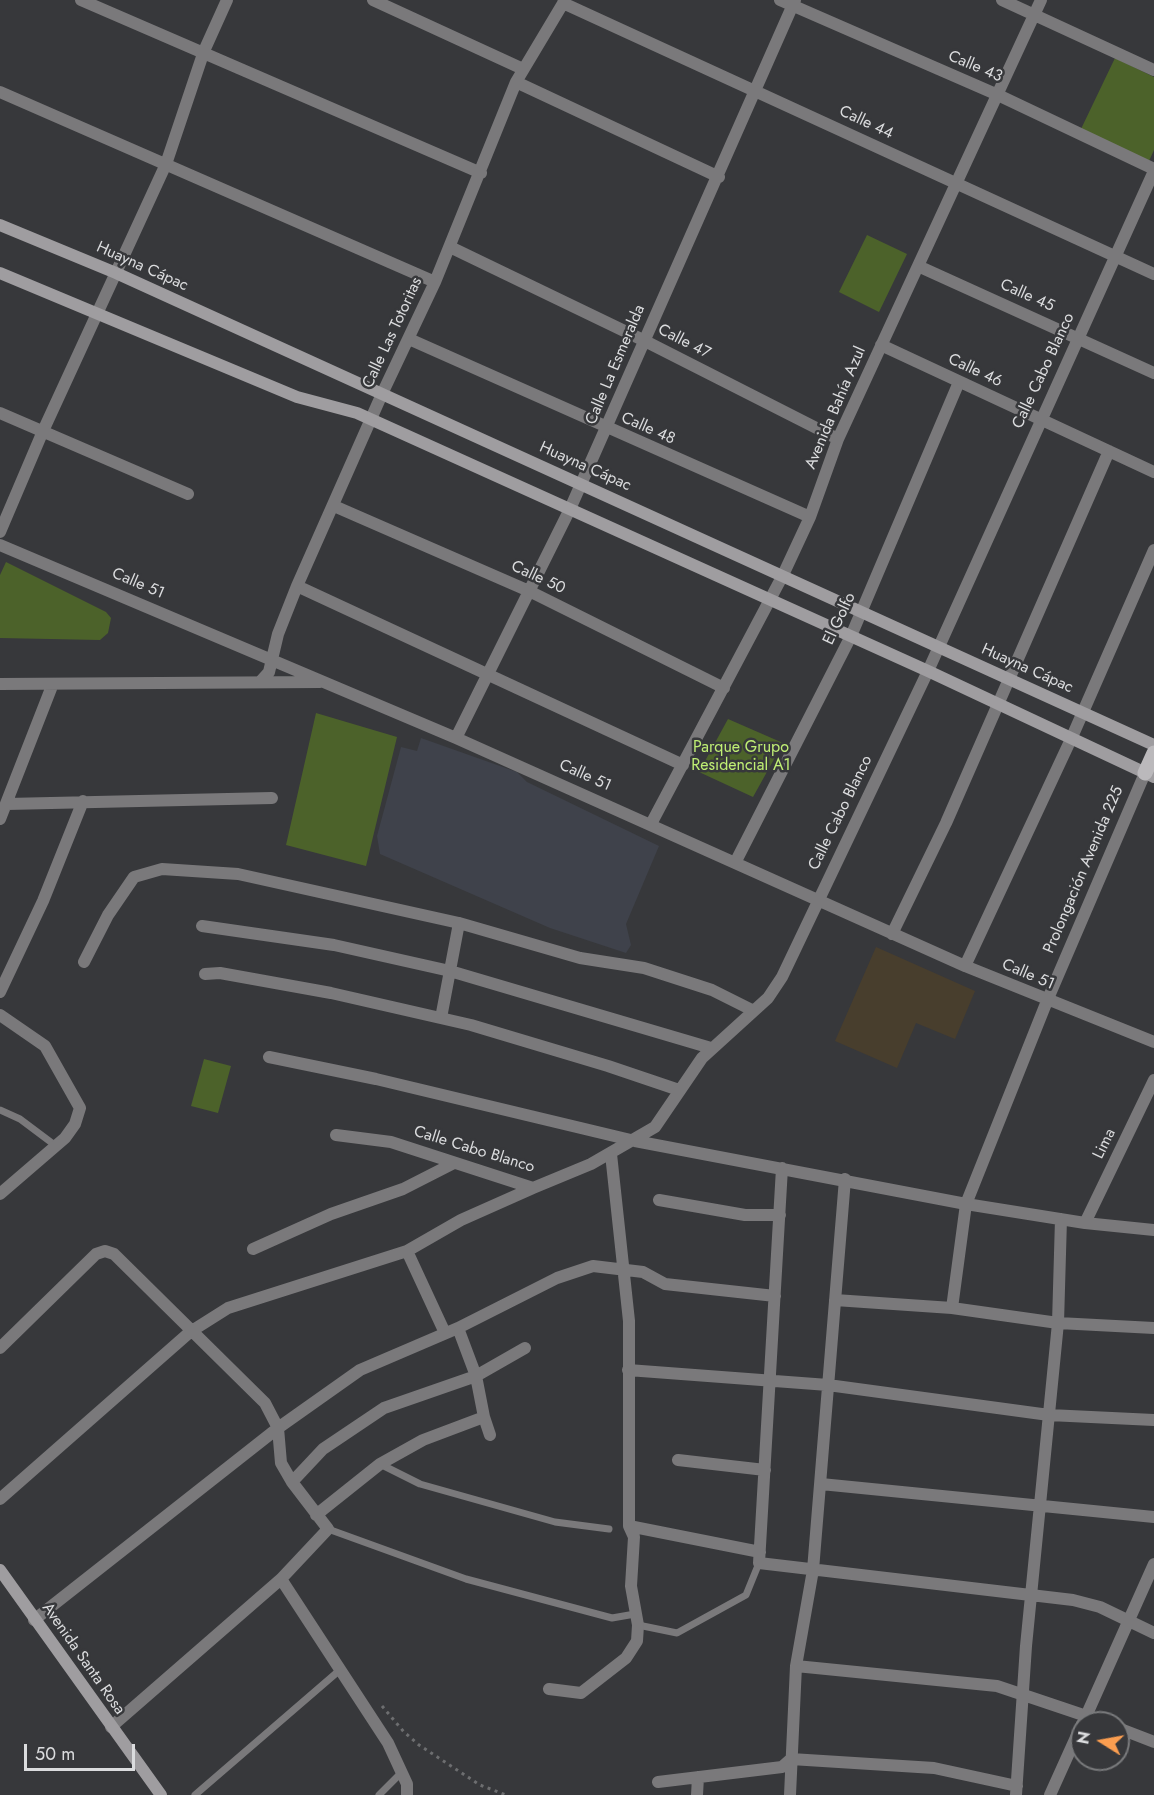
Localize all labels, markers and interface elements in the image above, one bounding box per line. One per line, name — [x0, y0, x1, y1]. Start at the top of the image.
street label: Calle 43 — [945, 47, 1005, 87]
street label: Calle 44 — [836, 102, 896, 144]
street label: Huayna Cápac — [93, 238, 191, 296]
street label: Calle Las Totoritas — [359, 275, 427, 391]
street label: Calle 45 — [997, 276, 1057, 316]
street label: Calle La Esmeralda — [582, 302, 650, 428]
street label: Calle Cabo Blanco — [1009, 310, 1079, 432]
street label: Calle 47 — [654, 321, 714, 363]
street label: Avenida Bahía Azul — [802, 344, 870, 472]
street label: Calle 46 — [945, 350, 1005, 392]
street label: Calle 48 — [618, 409, 678, 449]
street label: Huayna Cápac — [536, 438, 634, 496]
street label: Calle 50 — [508, 557, 568, 599]
street label: Calle 51 — [109, 564, 167, 604]
street label: El Golfo — [820, 590, 860, 648]
street label: Huayna Cápac — [978, 640, 1076, 698]
park label: Parque Grupo Residencial A1 — [691, 738, 791, 776]
street label: Calle Cabo Blanco — [805, 752, 877, 874]
street label: Calle 51 — [556, 756, 614, 796]
street label: Prolongación Avenida 225 — [1040, 783, 1128, 957]
street label: Calle 51 — [999, 955, 1057, 995]
street label: Calle Cabo Blanco — [411, 1122, 537, 1178]
street label: Lima — [1089, 1126, 1121, 1162]
street label: Avenida Santa Rosa — [37, 1599, 129, 1719]
north arrow — [1070, 1711, 1130, 1771]
text: N — [1071, 1729, 1096, 1746]
scale bar — [27, 1732, 138, 1770]
text: 50 m — [35, 1741, 75, 1767]

